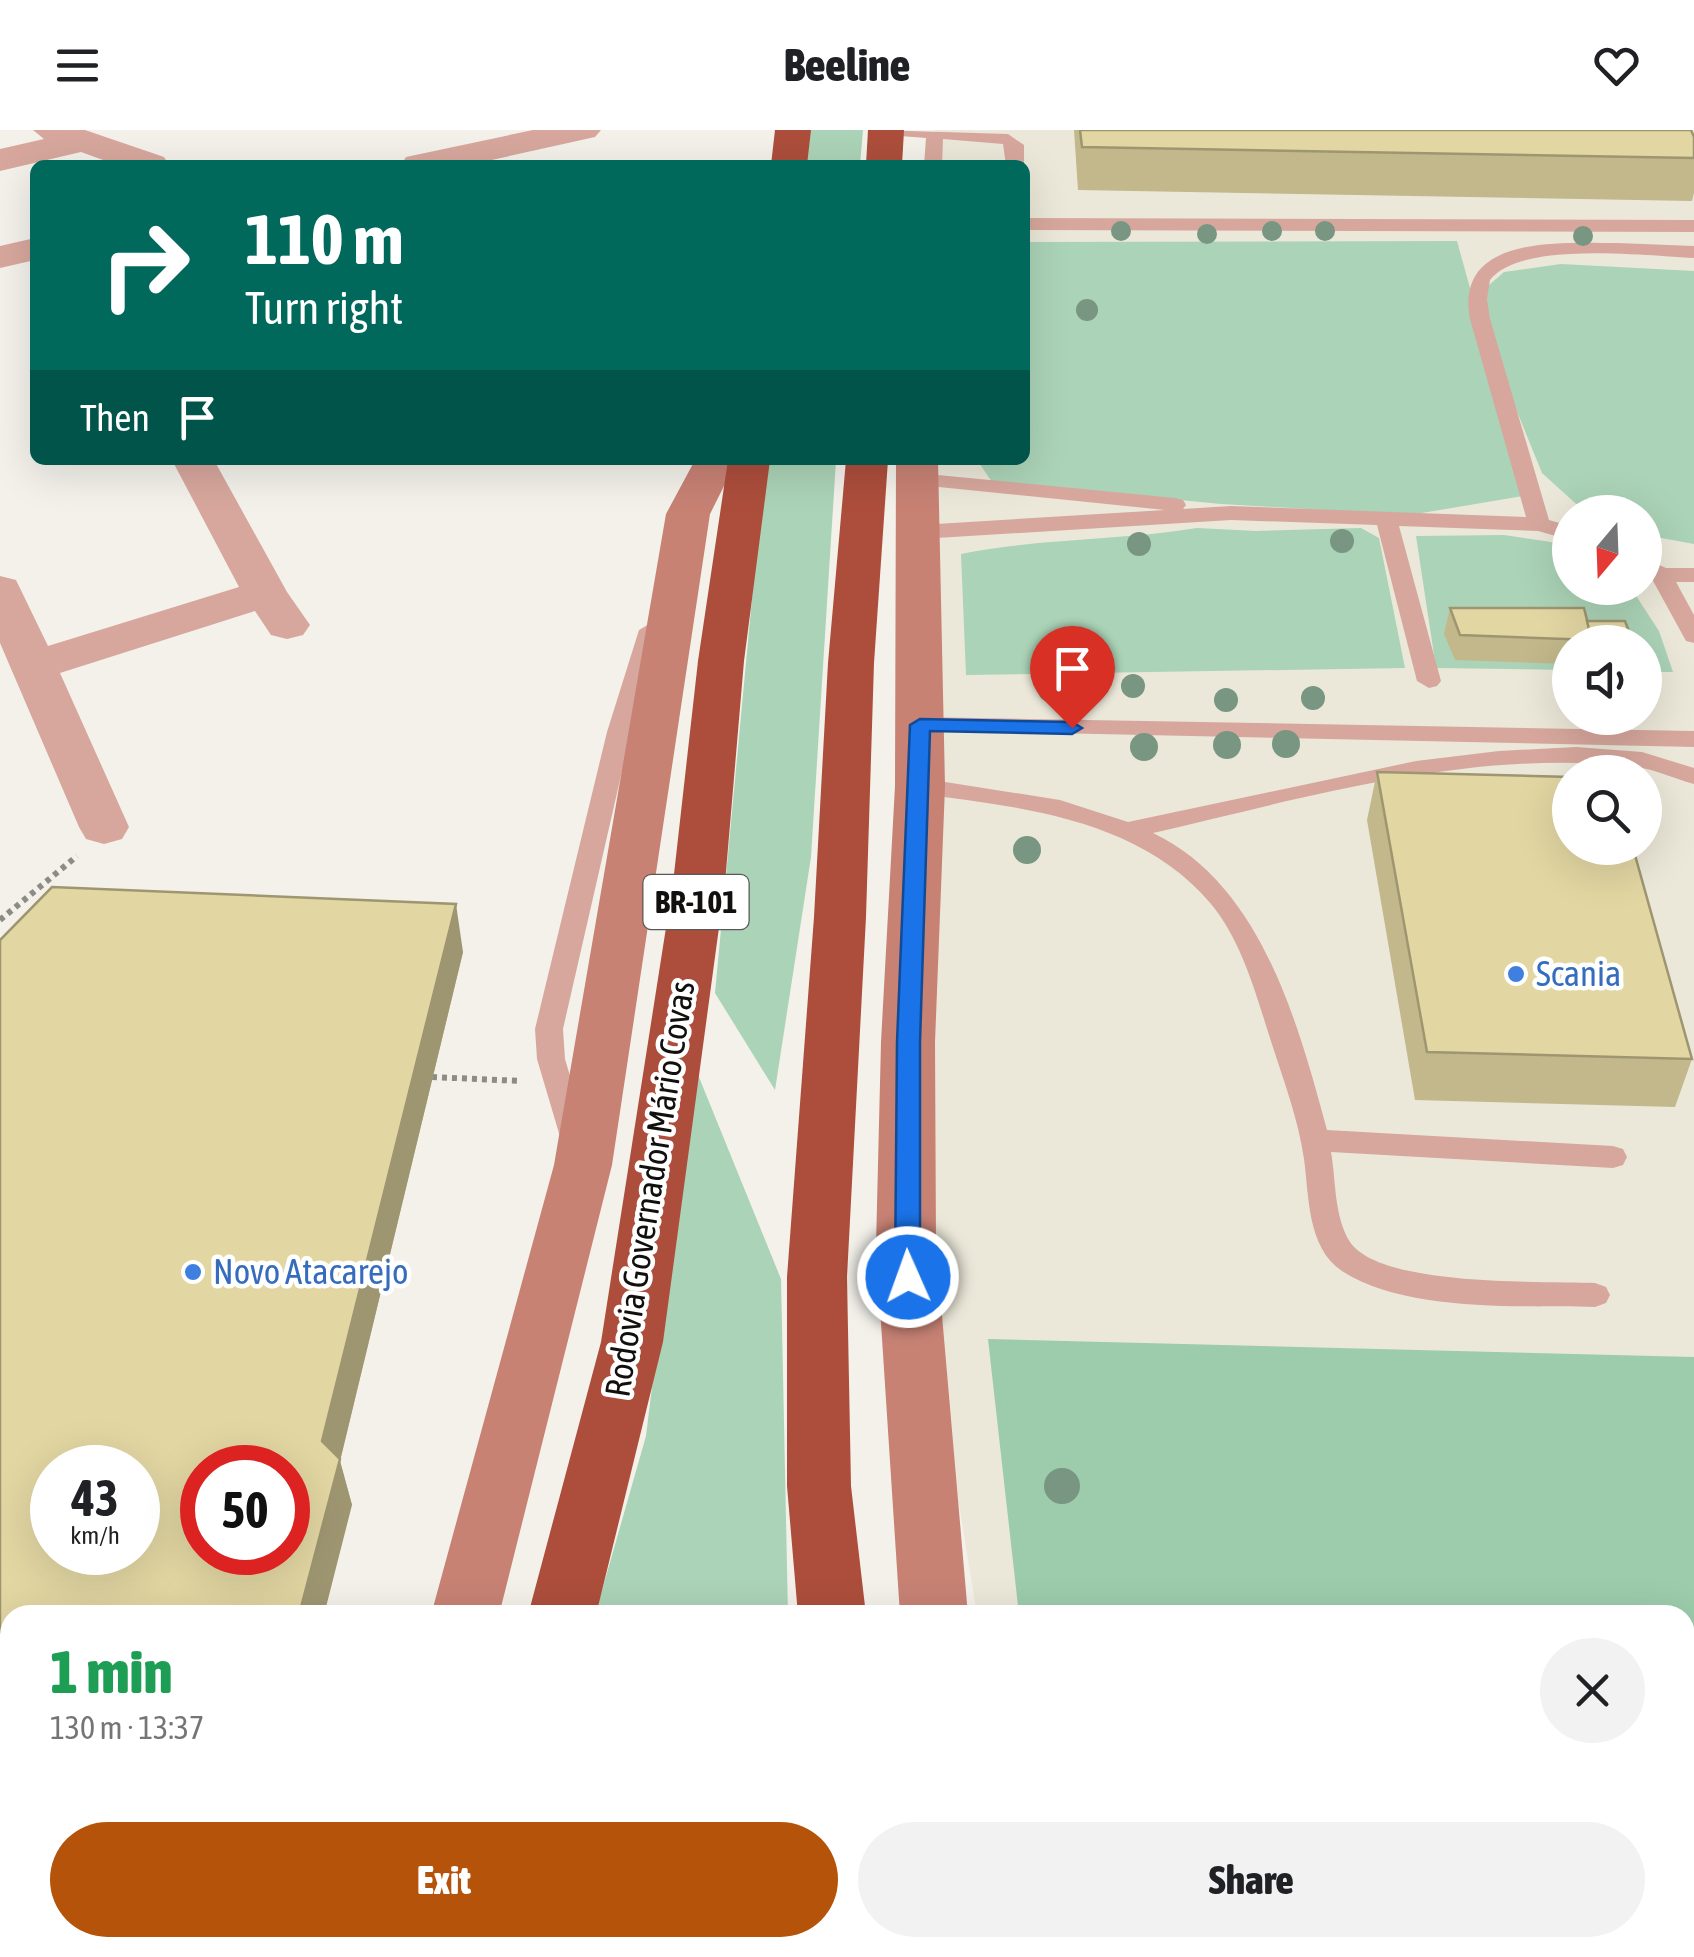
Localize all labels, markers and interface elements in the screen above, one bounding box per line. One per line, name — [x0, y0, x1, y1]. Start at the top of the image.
icon: menu — [50, 38, 105, 93]
icon: heart — [1589, 38, 1644, 93]
text: Beeline — [784, 39, 910, 91]
text: 110 m — [245, 199, 404, 279]
icon: right — [80, 200, 210, 330]
text: Turn right — [245, 282, 403, 334]
icon: arrive — [170, 390, 225, 445]
text: Then — [80, 396, 150, 439]
north arrow — [1552, 495, 1662, 605]
map controls — [1552, 495, 1662, 865]
button: sound — [1552, 625, 1662, 735]
pin — [1030, 626, 1115, 729]
icon: arrive — [1045, 641, 1100, 696]
button: search — [1552, 755, 1662, 865]
road number: BR-101 — [644, 875, 748, 929]
place label: Scania — [1536, 953, 1621, 993]
marker: Scania — [1505, 963, 1527, 985]
street label: Rodovia Governador Mário Covas — [596, 978, 702, 1400]
position arrow — [856, 1225, 960, 1329]
place label: Novo Atacarejo — [213, 1251, 409, 1291]
marker: Novo Atacarejo — [182, 1261, 204, 1283]
speed limit sign: 50 — [180, 1445, 310, 1575]
text: 43 — [71, 1469, 118, 1527]
text: km/h — [70, 1521, 120, 1549]
text: 1 min — [50, 1637, 173, 1706]
button: close — [1540, 1638, 1645, 1743]
text: 130 m · 13:37 — [50, 1709, 204, 1746]
button: Exit — [50, 1822, 838, 1937]
button: Share — [858, 1822, 1645, 1937]

